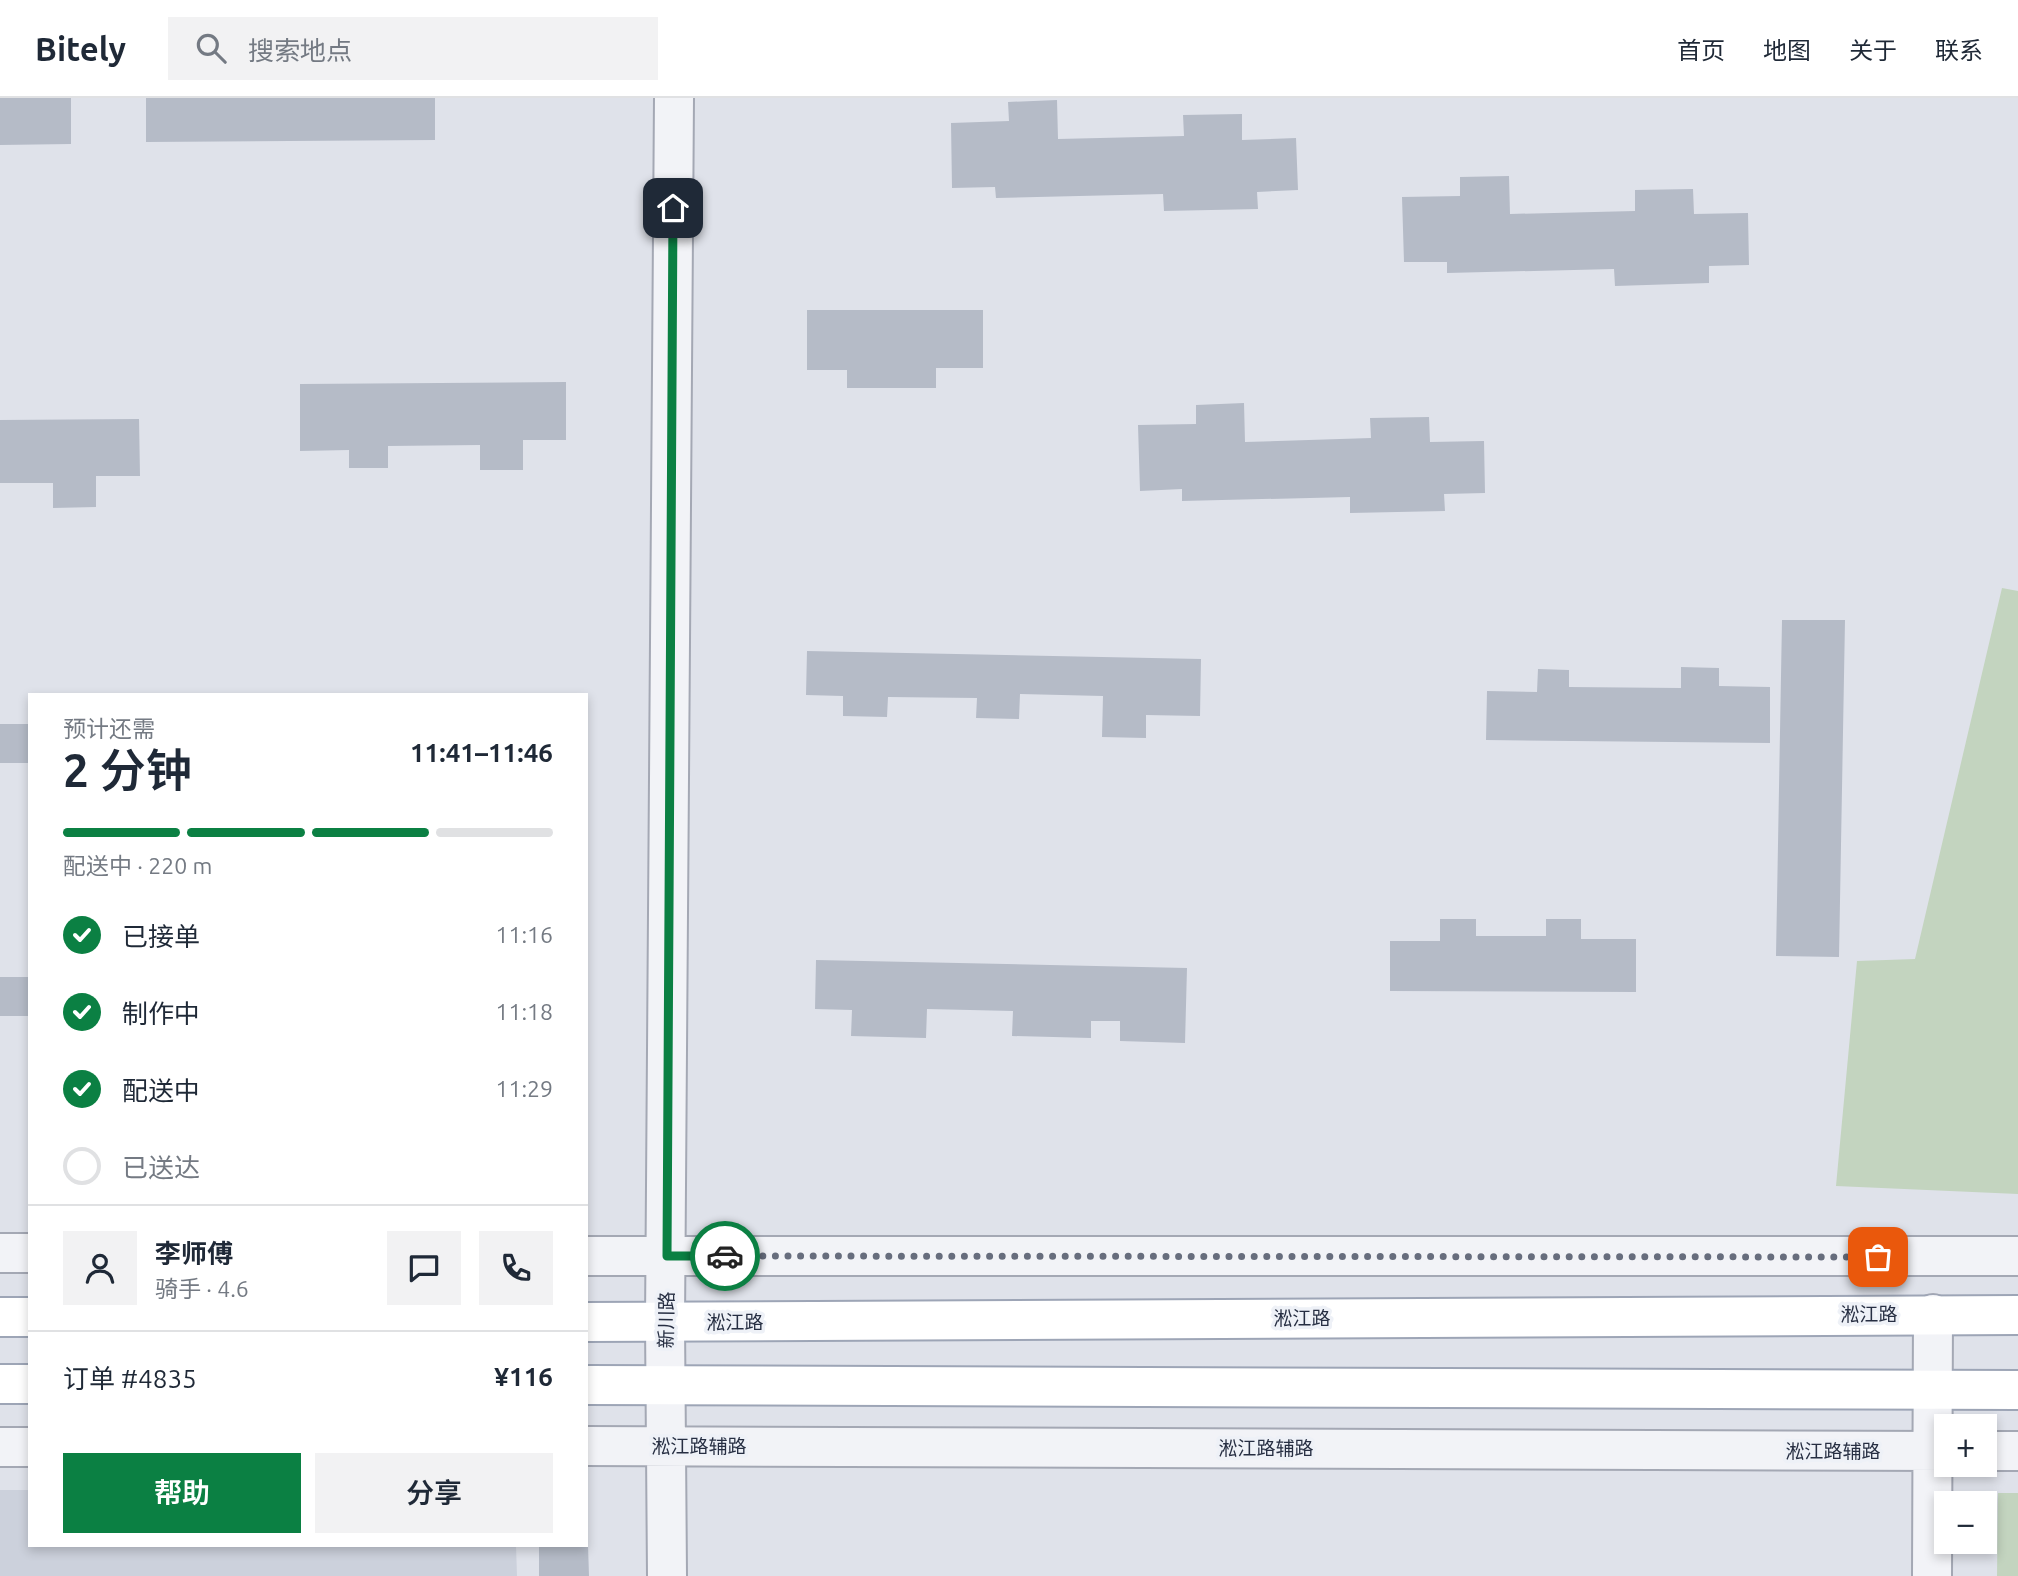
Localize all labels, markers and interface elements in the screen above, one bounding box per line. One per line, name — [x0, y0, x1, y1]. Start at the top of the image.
search box — [168, 17, 658, 80]
icon: search — [192, 29, 230, 67]
text: Bitely — [35, 30, 126, 67]
text: 搜索地点 — [248, 36, 352, 65]
text: 首页 — [1677, 37, 1725, 64]
text: 地图 — [1763, 37, 1811, 64]
text: 关于 — [1849, 37, 1897, 64]
text: 联系 — [1935, 37, 1983, 64]
pin — [643, 178, 703, 238]
icon: home — [654, 189, 692, 227]
text: 预计还需 — [63, 716, 155, 741]
text: 11:41–11:46 — [410, 738, 553, 767]
text: 2 分钟 — [63, 744, 192, 796]
text: 配送中 · 220 m — [63, 853, 212, 878]
icon: check — [63, 916, 101, 954]
text: 已接单 — [122, 922, 200, 951]
text: 11:16 — [495, 922, 553, 947]
icon: check — [63, 993, 101, 1031]
text: 制作中 — [122, 999, 200, 1028]
text: 11:18 — [495, 999, 553, 1024]
icon: check — [63, 1070, 101, 1108]
text: 配送中 — [122, 1076, 200, 1105]
text: 11:29 — [495, 1076, 553, 1101]
text: 已送达 — [122, 1153, 200, 1182]
courier — [690, 1221, 760, 1291]
pin — [1848, 1227, 1908, 1287]
button: person — [63, 1231, 137, 1305]
button: chat — [387, 1231, 461, 1305]
button: phone — [479, 1231, 553, 1305]
icon: car — [706, 1237, 744, 1275]
icon: bag — [1859, 1238, 1897, 1276]
text: 李师傅 — [155, 1239, 233, 1268]
text: 骑手 · 4.6 — [155, 1276, 249, 1301]
street label: 新川路 — [655, 1291, 677, 1349]
street label: 淞江路 — [1840, 1303, 1898, 1325]
street label: 淞江路 — [1273, 1307, 1331, 1329]
street label: 淞江路 — [706, 1311, 764, 1333]
text: ¥116 — [494, 1362, 553, 1391]
text: 订单 #4835 — [63, 1364, 197, 1393]
map controls — [1934, 1414, 1997, 1554]
button: + — [1934, 1414, 1997, 1477]
street label: 淞江路辅路 — [651, 1435, 747, 1457]
street label: 淞江路辅路 — [1218, 1437, 1314, 1459]
street label: 淞江路辅路 — [1785, 1440, 1881, 1462]
button: 帮助 — [63, 1453, 301, 1533]
button: 分享 — [315, 1453, 553, 1533]
button: − — [1934, 1491, 1997, 1554]

